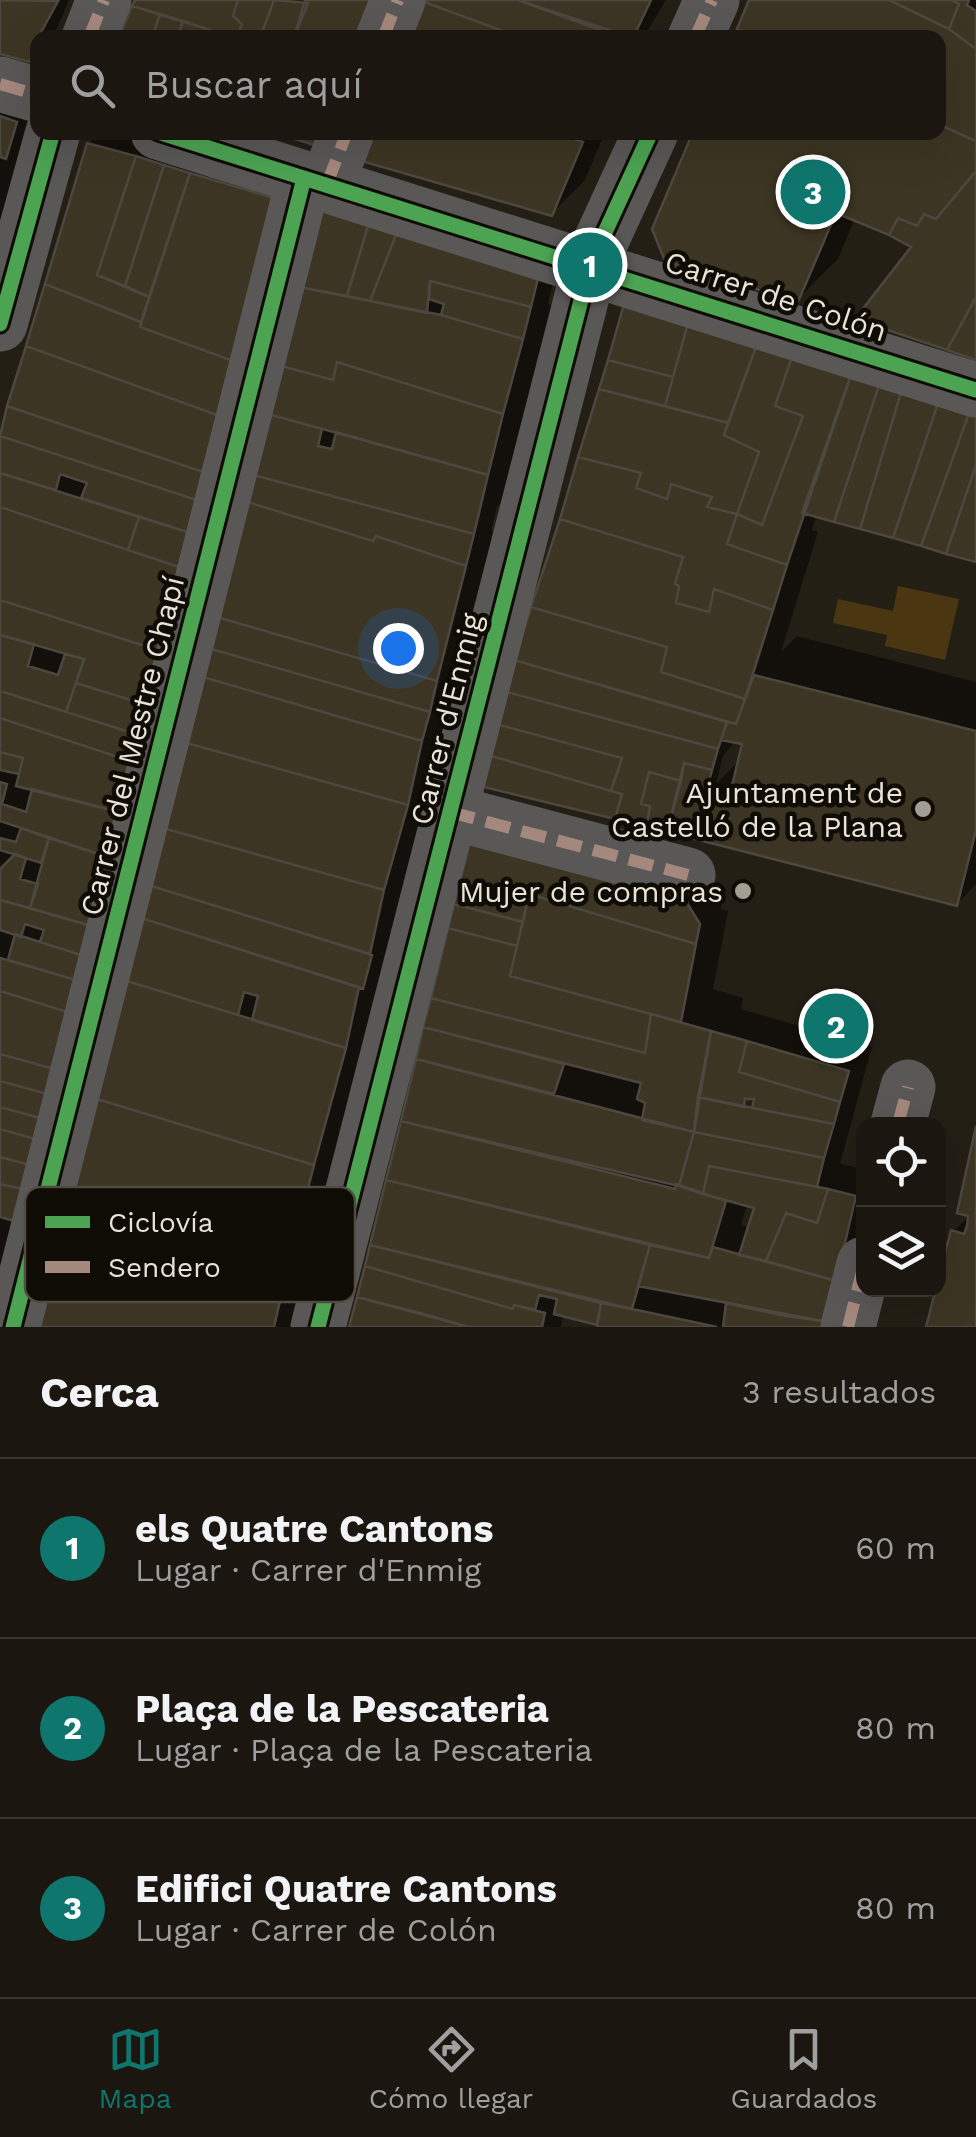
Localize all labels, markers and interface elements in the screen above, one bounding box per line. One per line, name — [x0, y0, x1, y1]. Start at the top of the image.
search box — [30, 30, 946, 140]
icon: search — [65, 58, 120, 113]
text: Buscar aquí — [145, 63, 363, 107]
pin: 3 — [780, 154, 846, 230]
pin: 1 — [558, 228, 622, 302]
street label: Carrer de Colón — [661, 244, 891, 348]
street label: Carrer del Mestre Chapí — [73, 573, 191, 919]
street label: Carrer d'Enmig — [403, 610, 489, 828]
your location — [373, 623, 424, 674]
place label: Ajuntament de Castelló de la Plana — [611, 775, 903, 844]
marker: Ajuntament de Castelló de la Plana — [912, 798, 934, 820]
place label: Mujer de compras — [459, 874, 723, 909]
marker: Mujer de compras — [732, 880, 754, 902]
pin: 2 — [804, 988, 868, 1064]
map controls — [856, 1117, 946, 1297]
button: locate — [856, 1117, 946, 1207]
legend — [25, 1187, 355, 1302]
text: Ciclovía — [108, 1206, 214, 1239]
button: layers — [856, 1207, 946, 1297]
text: Sendero — [108, 1251, 221, 1284]
text: Cerca — [40, 1368, 159, 1417]
text: 3 resultados — [742, 1373, 936, 1411]
text: els Quatre Cantons — [135, 1507, 493, 1551]
text: 1 — [66, 1529, 79, 1567]
text: 60 m — [855, 1529, 936, 1567]
text: Lugar · Carrer d'Enmig — [135, 1551, 481, 1589]
text: Plaça de la Pescateria — [135, 1687, 549, 1731]
text: 2 — [63, 1709, 82, 1747]
text: 80 m — [855, 1709, 936, 1747]
text: Lugar · Plaça de la Pescateria — [135, 1731, 593, 1769]
text: Edifici Quatre Cantons — [135, 1867, 557, 1911]
text: 3 — [63, 1889, 82, 1927]
text: 80 m — [855, 1889, 936, 1927]
text: Lugar · Carrer de Colón — [135, 1911, 497, 1949]
tab: Mapa — [99, 2022, 172, 2115]
tab: Cómo llegar — [369, 2022, 533, 2115]
tab: Guardados — [730, 2022, 877, 2115]

